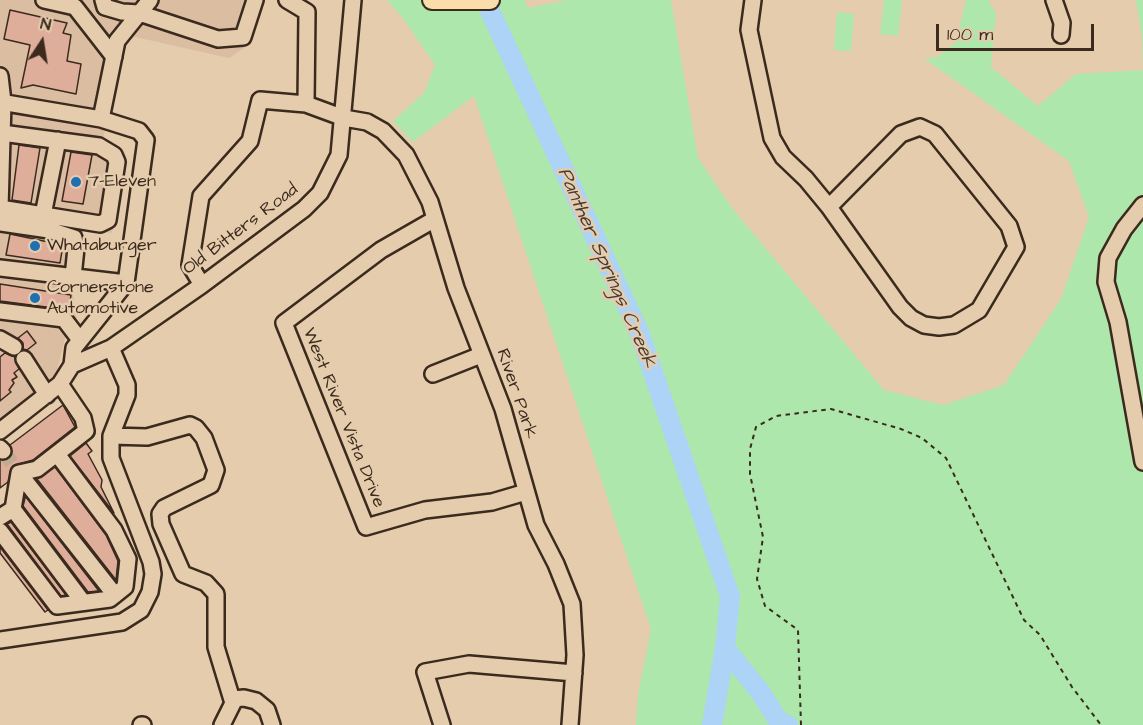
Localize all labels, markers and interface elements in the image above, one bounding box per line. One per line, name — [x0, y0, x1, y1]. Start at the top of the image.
north arrow — [12, 12, 72, 72]
scale bar — [939, 12, 1096, 50]
text: N — [39, 13, 53, 36]
text: 100 m — [947, 22, 993, 47]
water label: Panther Springs Creek — [551, 164, 661, 372]
place label: 7-Eleven — [88, 171, 156, 193]
marker: 7-Eleven — [69, 175, 83, 189]
street label: Old Bitters Road — [179, 180, 303, 280]
place label: Whataburger — [47, 235, 157, 257]
marker: Whataburger — [28, 239, 42, 253]
place label: Cornerstone Automotive — [47, 277, 154, 320]
marker: Cornerstone Automotive — [28, 291, 42, 305]
street label: West River Vista Drive — [297, 325, 389, 511]
street label: River Park — [491, 346, 541, 442]

